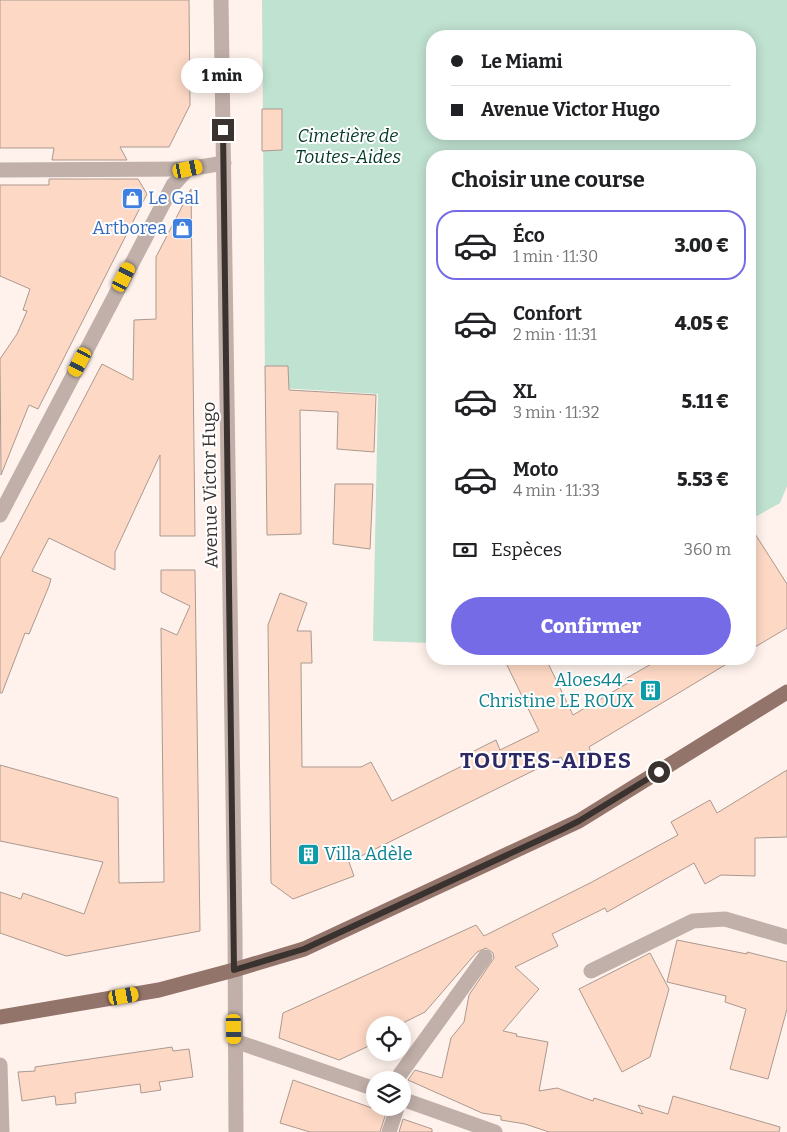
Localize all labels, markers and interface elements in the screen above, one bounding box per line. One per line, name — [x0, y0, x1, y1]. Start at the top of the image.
text: Le Miami — [481, 50, 563, 73]
callout: 1 min — [182, 58, 264, 92]
text: 1 min — [202, 66, 242, 85]
text: Avenue Victor Hugo — [481, 98, 660, 121]
route end — [212, 119, 234, 141]
park label: Cimetière de Toutes-Aides — [295, 125, 401, 168]
car — [171, 159, 204, 179]
text: Choisir une course — [451, 166, 645, 193]
shop icon: Le Gal — [120, 186, 144, 210]
place label: Le Gal — [148, 187, 199, 209]
shop icon: Artborea — [171, 216, 195, 240]
place label: Artborea — [92, 217, 167, 239]
icon: car — [453, 223, 498, 268]
text: Éco — [513, 224, 545, 247]
text: 3.00 € — [675, 234, 729, 257]
text: 1 min · 11:30 — [513, 247, 598, 266]
car — [110, 260, 137, 294]
icon: car — [453, 301, 498, 346]
text: Confort — [513, 302, 582, 325]
text: 4.05 € — [675, 312, 729, 335]
text: 2 min · 11:31 — [513, 325, 597, 344]
car — [66, 345, 93, 379]
icon: car — [453, 379, 498, 424]
text: XL — [513, 380, 537, 403]
text: 5.11 € — [681, 390, 729, 413]
street label: Avenue Victor Hugo — [198, 401, 222, 569]
text: 3 min · 11:32 — [513, 403, 599, 422]
icon: car — [453, 457, 498, 502]
text: Moto — [513, 458, 559, 481]
text: 5.53 € — [677, 468, 729, 491]
text: 4 min · 11:33 — [513, 481, 600, 500]
icon: cash — [451, 536, 479, 564]
text: Espèces — [491, 538, 562, 561]
text: 360 m — [684, 540, 731, 559]
button: Confirmer — [451, 597, 731, 655]
place label: Aloes44 - Christine LE ROUX — [478, 669, 634, 712]
building icon: Aloes44 - Christine LE ROUX — [638, 678, 662, 702]
district label: TOUTES-AIDES — [460, 747, 632, 774]
route start — [648, 761, 670, 783]
building icon: Villa Adèle — [296, 842, 320, 866]
place label: Villa Adèle — [324, 843, 413, 865]
car — [107, 986, 140, 1006]
car — [226, 1014, 241, 1044]
map controls — [366, 1016, 411, 1116]
button: locate — [366, 1016, 411, 1061]
button: layers — [366, 1071, 411, 1116]

